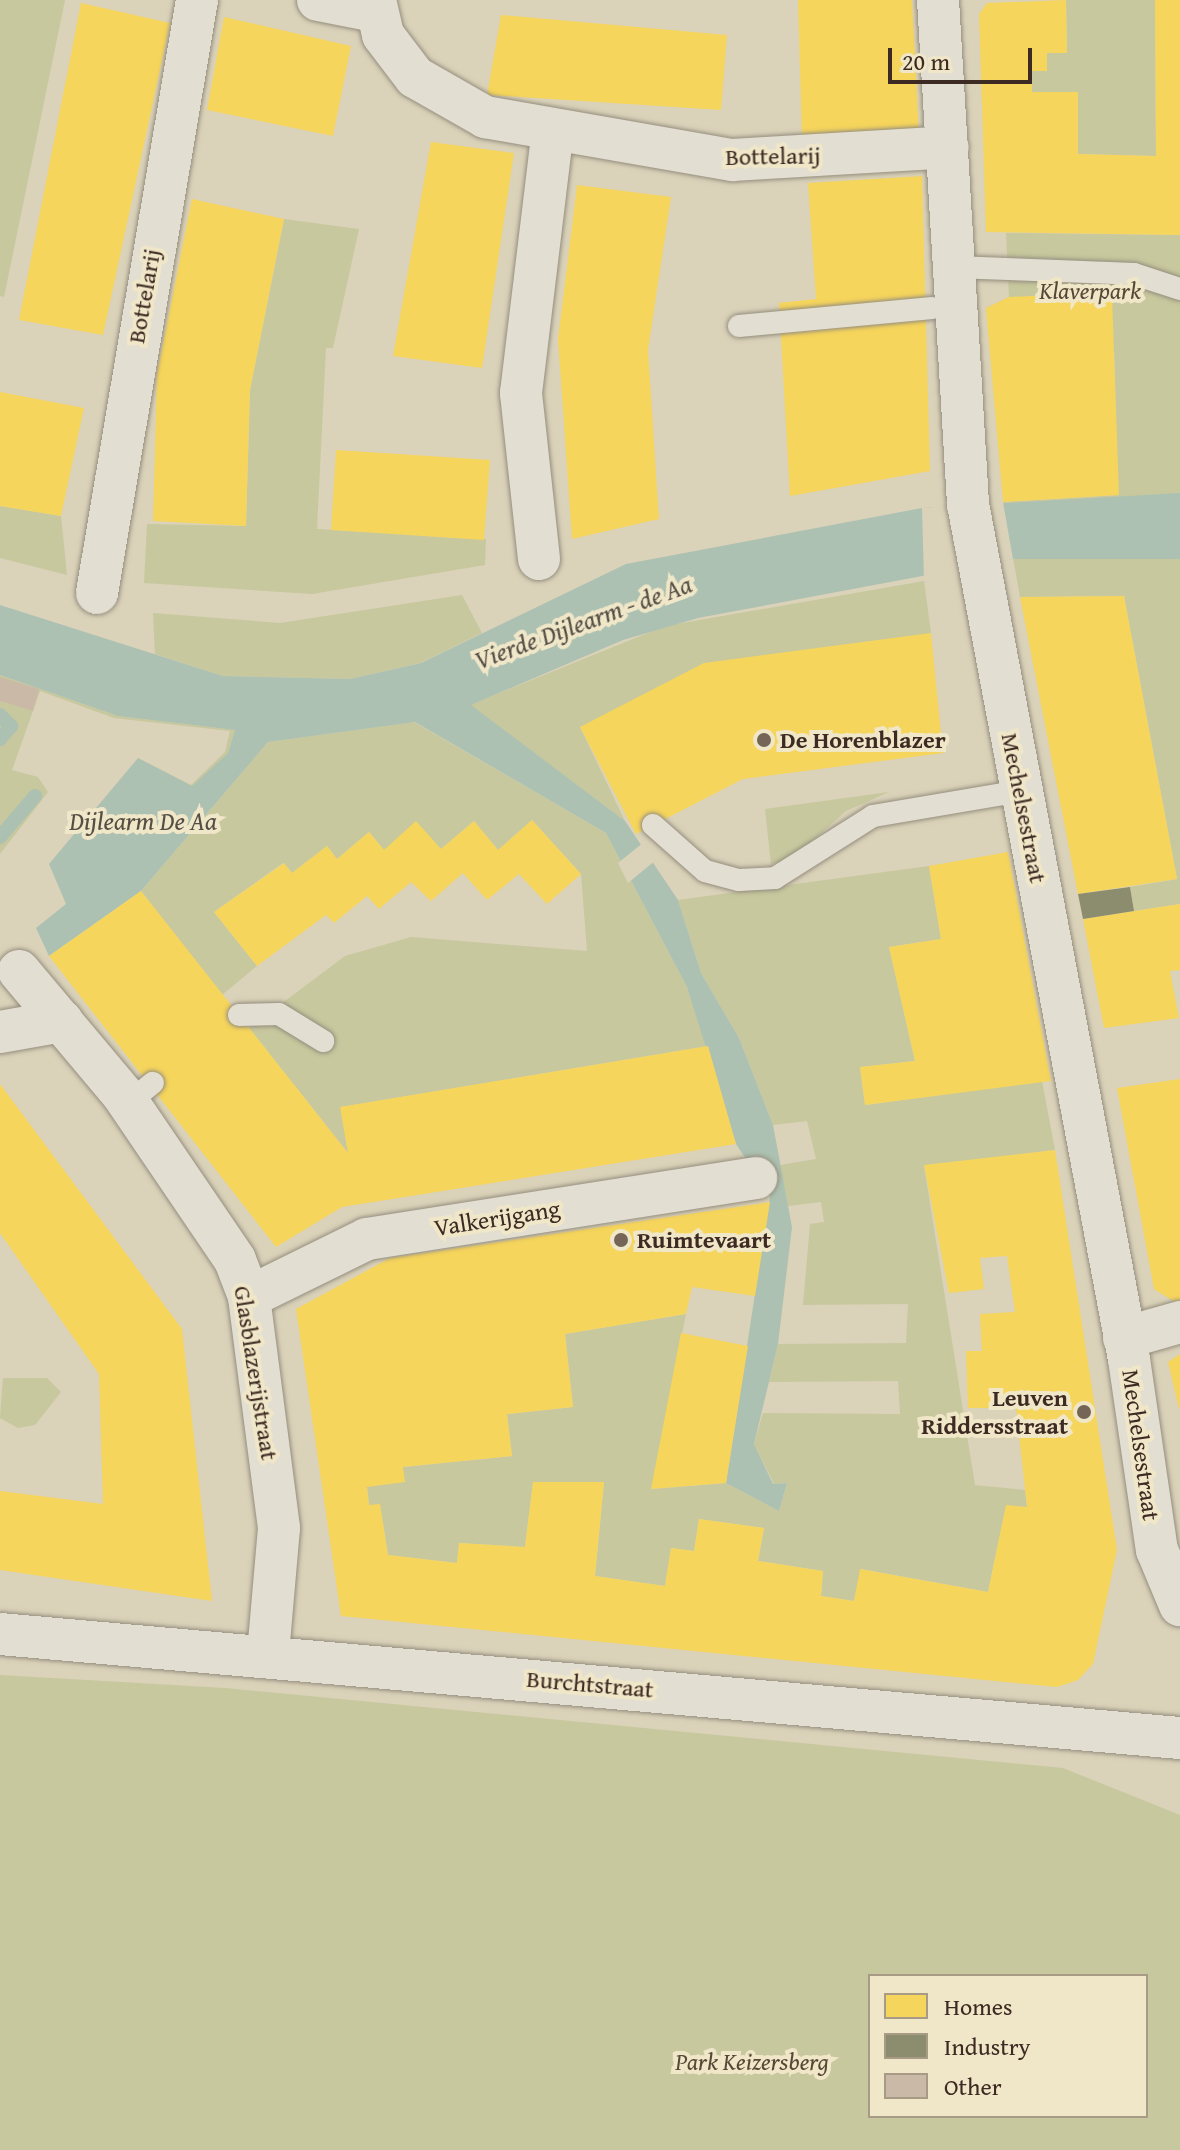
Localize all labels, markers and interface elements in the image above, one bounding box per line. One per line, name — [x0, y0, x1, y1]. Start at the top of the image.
scale bar — [892, 32, 1036, 82]
text: 20 m — [902, 44, 950, 79]
street label: Bottelarij — [725, 141, 821, 171]
street label: Bottelarij — [122, 247, 166, 345]
park label: Klaverpark — [1039, 277, 1141, 305]
water label: Vierde Dijlearm - de Aa — [470, 568, 696, 676]
place label: De Horenblazer — [780, 726, 946, 754]
marker: De Horenblazer — [755, 731, 773, 749]
street label: Mechelsestraat — [995, 731, 1053, 885]
water label: Dijlearm De Aa — [69, 805, 217, 837]
street label: Valkerijgang — [432, 1194, 562, 1242]
place label: Ruimtevaart — [637, 1226, 771, 1254]
marker: Ruimtevaart — [612, 1231, 630, 1249]
street label: Glasblazerijstraat — [228, 1284, 284, 1462]
street label: Mechelsestraat — [1116, 1368, 1166, 1522]
place label: Leuven Riddersstraat — [921, 1384, 1068, 1440]
marker: Leuven Riddersstraat — [1075, 1403, 1093, 1421]
street label: Burchtstraat — [525, 1664, 655, 1704]
legend — [868, 1974, 1148, 2118]
text: Homes — [944, 1989, 1013, 2024]
text: Industry — [944, 2029, 1031, 2064]
park label: Park Keizersberg — [675, 2048, 829, 2076]
text: Other — [944, 2069, 1002, 2104]

